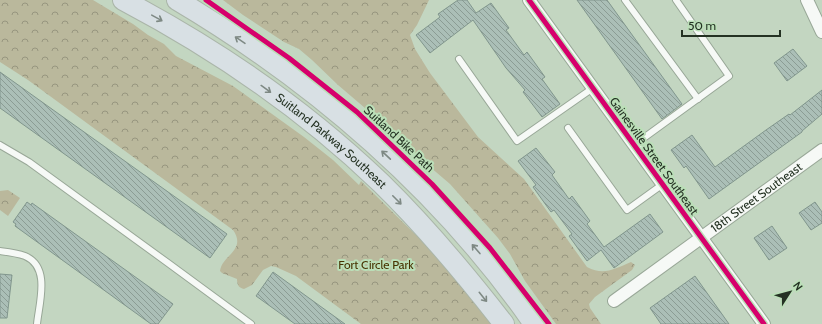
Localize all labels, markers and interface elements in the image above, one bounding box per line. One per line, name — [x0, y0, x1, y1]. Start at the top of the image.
scale bar — [682, 12, 780, 38]
one-way arrow — [151, 15, 163, 23]
text: 50 m — [688, 18, 716, 33]
one-way arrow — [235, 36, 246, 44]
one-way arrow — [261, 85, 272, 93]
street label: Suitland Parkway Southeast — [273, 90, 390, 191]
street label: Gainesville Street Southeast — [607, 94, 702, 218]
street label: Suitland Bike Path — [361, 102, 438, 175]
one-way arrow — [381, 150, 391, 160]
street label: 18th Street Southeast — [707, 159, 805, 235]
one-way arrow — [392, 195, 402, 205]
one-way arrow — [471, 244, 480, 255]
park label: Fort Circle Park — [338, 257, 414, 272]
north arrow — [770, 272, 810, 312]
text: N — [790, 279, 806, 293]
one-way arrow — [479, 292, 488, 303]

